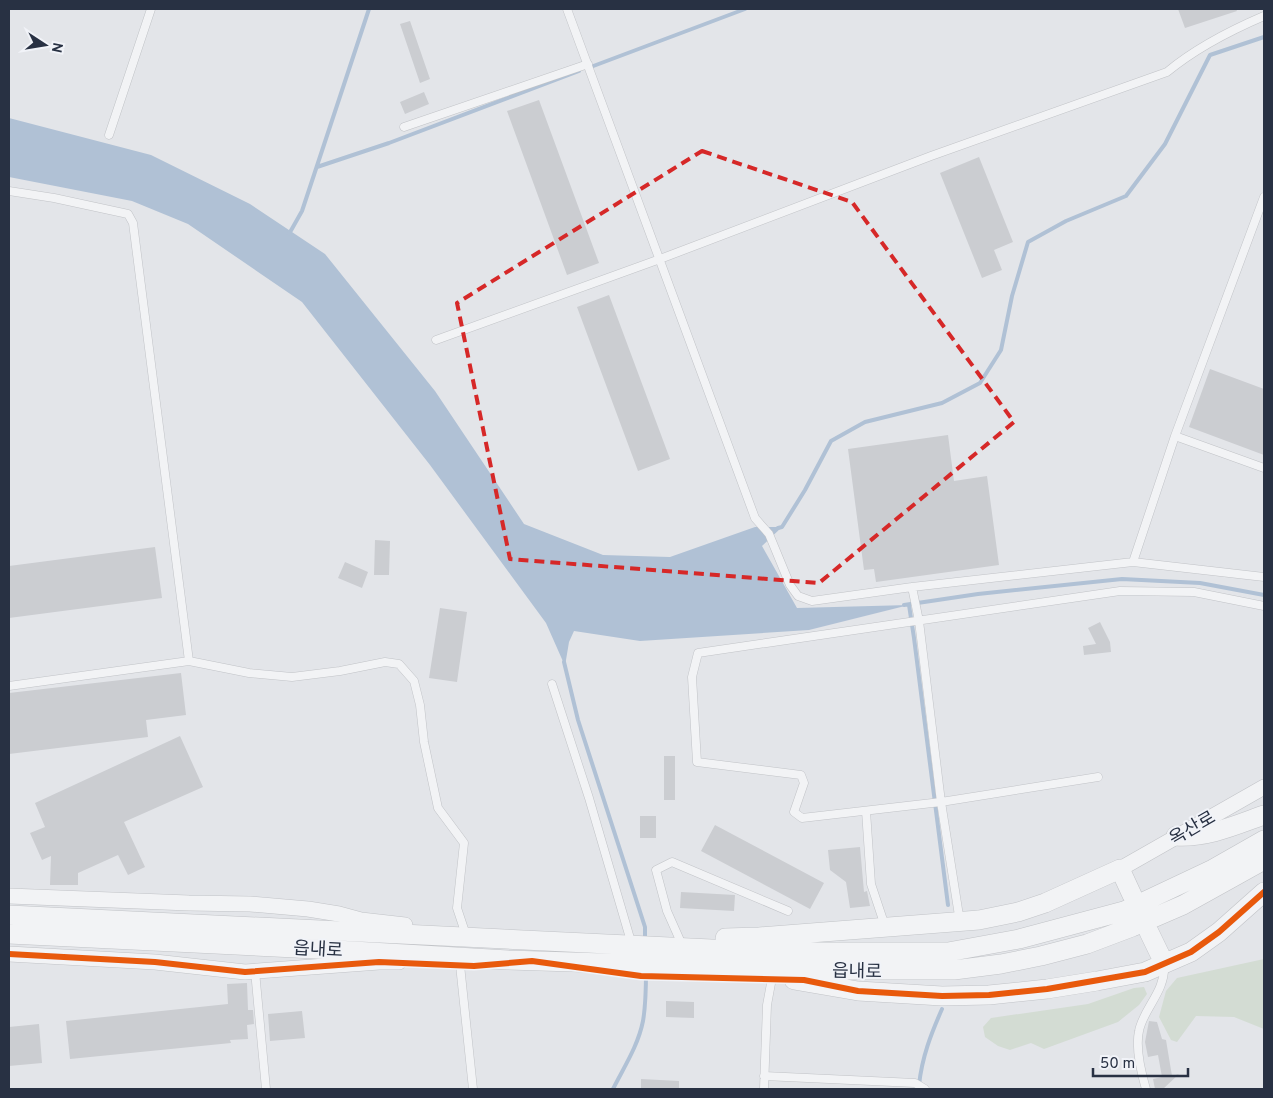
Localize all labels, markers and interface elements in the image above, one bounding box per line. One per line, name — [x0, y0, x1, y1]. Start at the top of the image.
north arrow — [20, 20, 70, 70]
text: N — [47, 41, 66, 54]
street label: 옥산로 — [1165, 807, 1220, 852]
street label: 읍내로 — [293, 938, 343, 963]
street label: 읍내로 — [832, 961, 882, 984]
scale bar — [1093, 1046, 1188, 1078]
text: 50 m — [1100, 1055, 1135, 1074]

